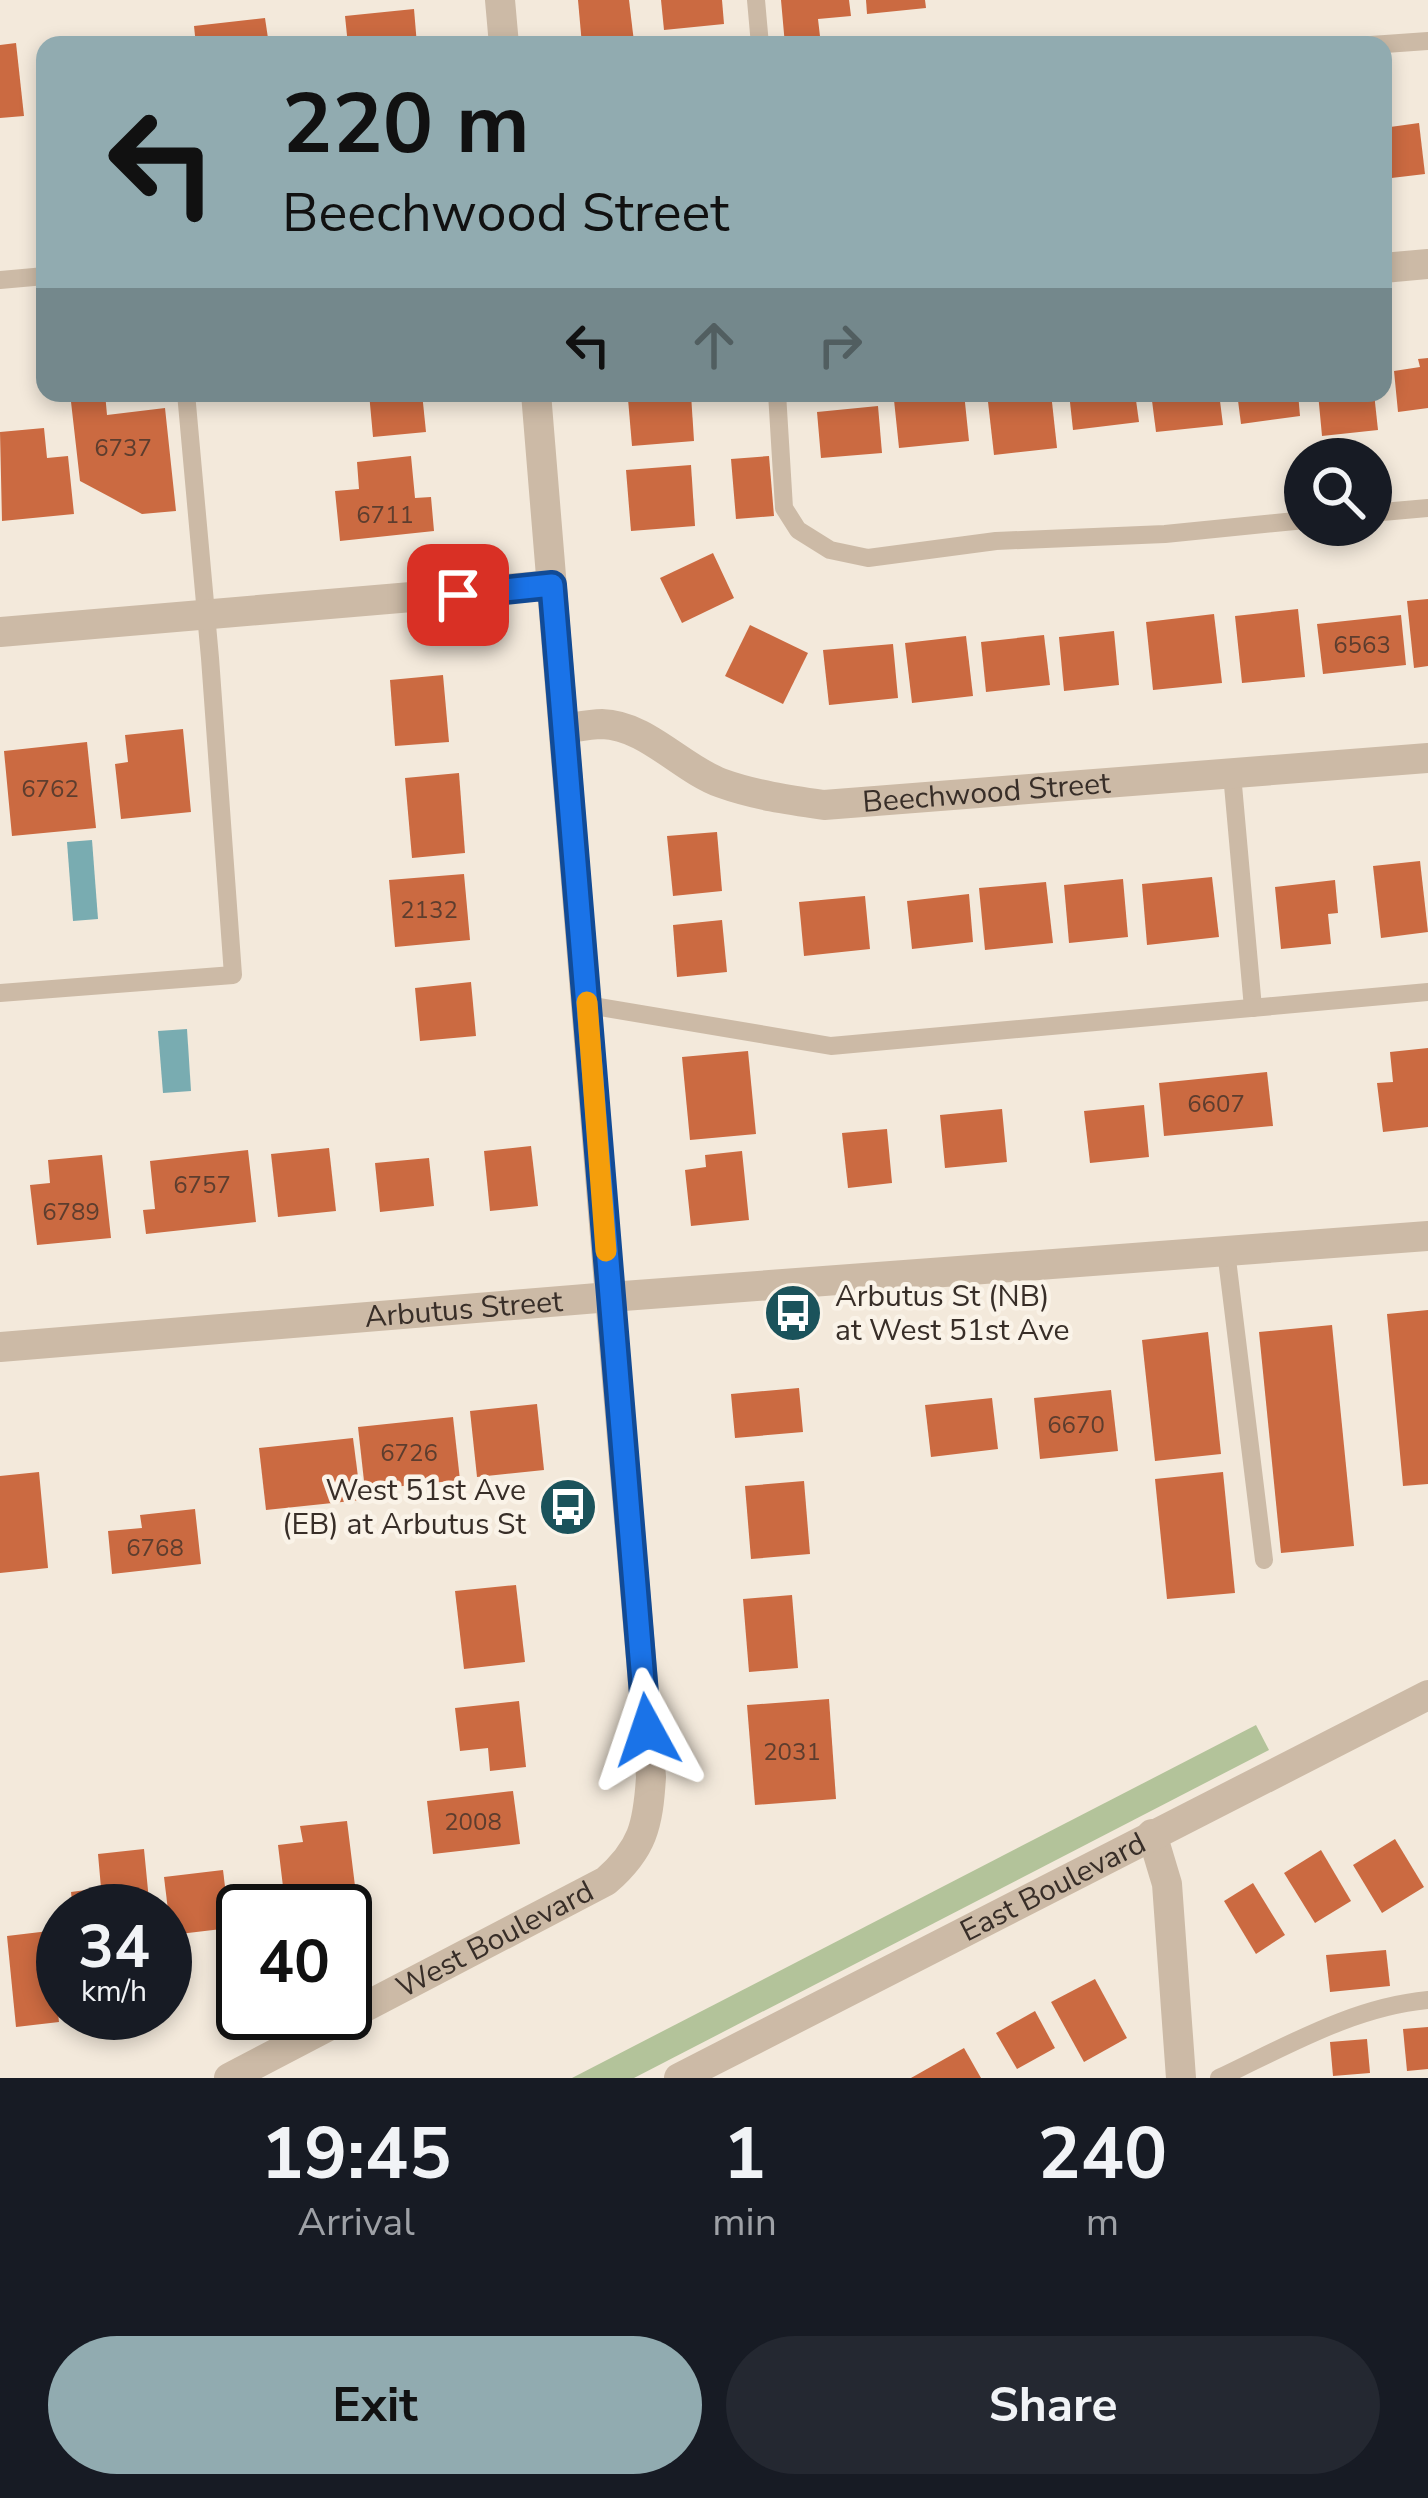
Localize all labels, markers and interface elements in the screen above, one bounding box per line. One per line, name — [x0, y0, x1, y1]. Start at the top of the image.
text: 220 m — [282, 67, 530, 182]
icon: left — [84, 84, 240, 240]
text: Beechwood Street — [282, 176, 729, 250]
icon: left — [555, 312, 621, 378]
icon: ahead — [681, 312, 747, 378]
icon: right — [807, 312, 873, 378]
house number: 6737 — [94, 432, 152, 464]
map controls — [1284, 438, 1392, 546]
button: search — [1284, 438, 1392, 546]
house number: 6711 — [356, 499, 414, 531]
pin — [407, 544, 509, 646]
icon: arrive — [425, 562, 491, 628]
house number: 6563 — [1333, 629, 1391, 661]
street label: Beechwood Street — [861, 762, 1112, 822]
house number: 6762 — [21, 773, 79, 805]
house number: 2132 — [400, 894, 458, 926]
house number: 6607 — [1187, 1088, 1245, 1120]
house number: 6757 — [173, 1169, 231, 1201]
house number: 6789 — [42, 1196, 100, 1228]
place label: Arbutus St (NB) at West 51st Ave — [835, 1276, 1070, 1351]
street label: Arbutus Street — [363, 1280, 564, 1338]
bus stop icon: Arbutus St (NB) at West 51st Ave — [762, 1282, 824, 1344]
house number: 6670 — [1047, 1409, 1105, 1441]
house number: 6726 — [380, 1437, 438, 1469]
place label: West 51st Ave (EB) at Arbutus St — [282, 1470, 526, 1545]
bus stop icon: West 51st Ave (EB) at Arbutus St — [537, 1476, 599, 1538]
house number: 6768 — [126, 1532, 184, 1564]
position arrow — [584, 1667, 710, 1793]
house number: 2031 — [763, 1736, 821, 1768]
house number: 2008 — [444, 1806, 502, 1838]
street label: East Boulevard — [953, 1822, 1153, 1951]
street label: West Boulevard — [389, 1871, 601, 2008]
speed limit sign: 40 — [216, 1884, 372, 2040]
text: 34 — [78, 1906, 150, 1988]
text: km/h — [81, 1971, 147, 2012]
text: 19:45 — [261, 2105, 451, 2203]
text: 1 — [723, 2105, 766, 2203]
text: 240 — [1038, 2105, 1167, 2203]
text: Arrival — [297, 2196, 415, 2249]
text: min — [712, 2196, 777, 2249]
text: m — [1086, 2196, 1119, 2249]
button: Exit — [48, 2336, 702, 2474]
button: Share — [726, 2336, 1380, 2474]

